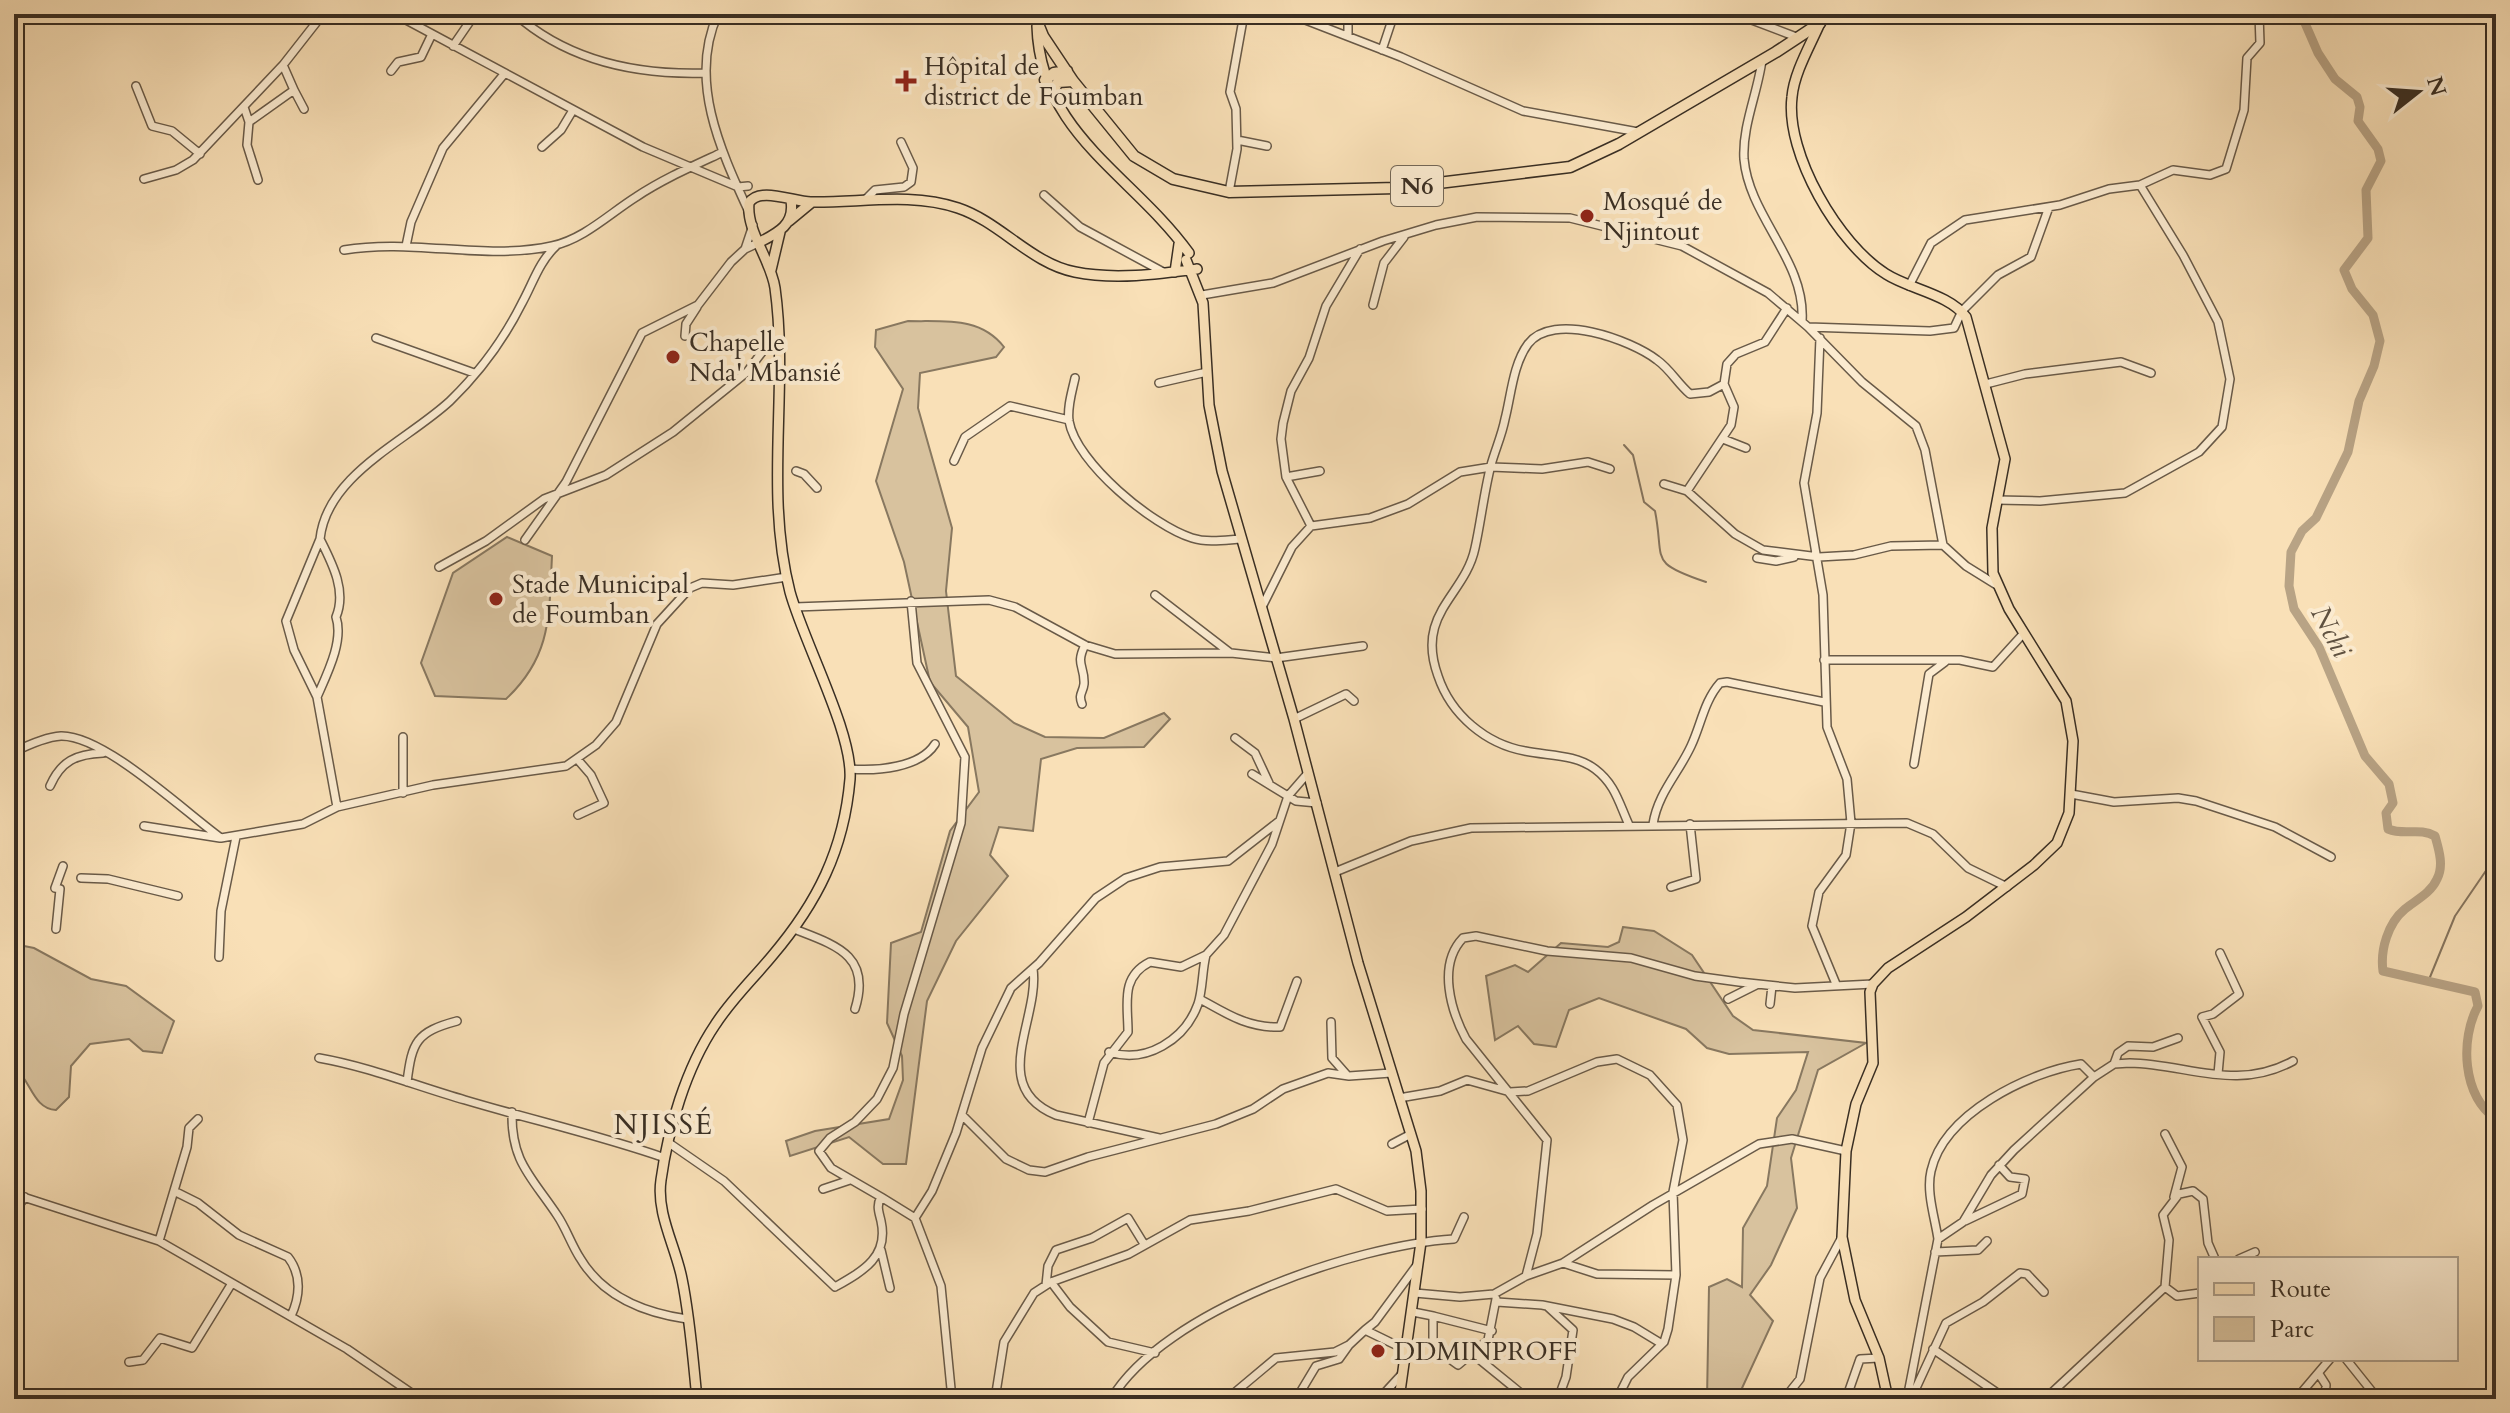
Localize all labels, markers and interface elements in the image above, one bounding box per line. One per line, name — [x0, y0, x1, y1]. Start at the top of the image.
place label: Hôpital de district de Foumban — [924, 49, 1144, 114]
north arrow — [2378, 52, 2458, 132]
marker: Hôpital de district de Foumban — [895, 70, 917, 92]
text: N — [2419, 73, 2453, 100]
road number: N6 — [1391, 166, 1443, 206]
place label: Mosqué de Njintout — [1603, 184, 1723, 249]
marker: Mosqué de Njintout — [1578, 207, 1596, 225]
place label: Chapelle Nda' Mbansié — [689, 325, 841, 390]
marker: Chapelle Nda' Mbansié — [664, 348, 682, 366]
place label: Stade Municipal de Foumban — [512, 567, 689, 632]
marker: Stade Municipal de Foumban — [487, 590, 505, 608]
water label: Nchi — [2302, 599, 2361, 664]
district label: NJISSÉ — [614, 1106, 714, 1144]
legend — [2198, 1257, 2458, 1361]
text: Route — [2270, 1273, 2331, 1306]
text: Parc — [2270, 1313, 2314, 1346]
place label: DDMINPROFF — [1394, 1334, 1577, 1369]
marker: DDMINPROFF — [1369, 1342, 1387, 1360]

